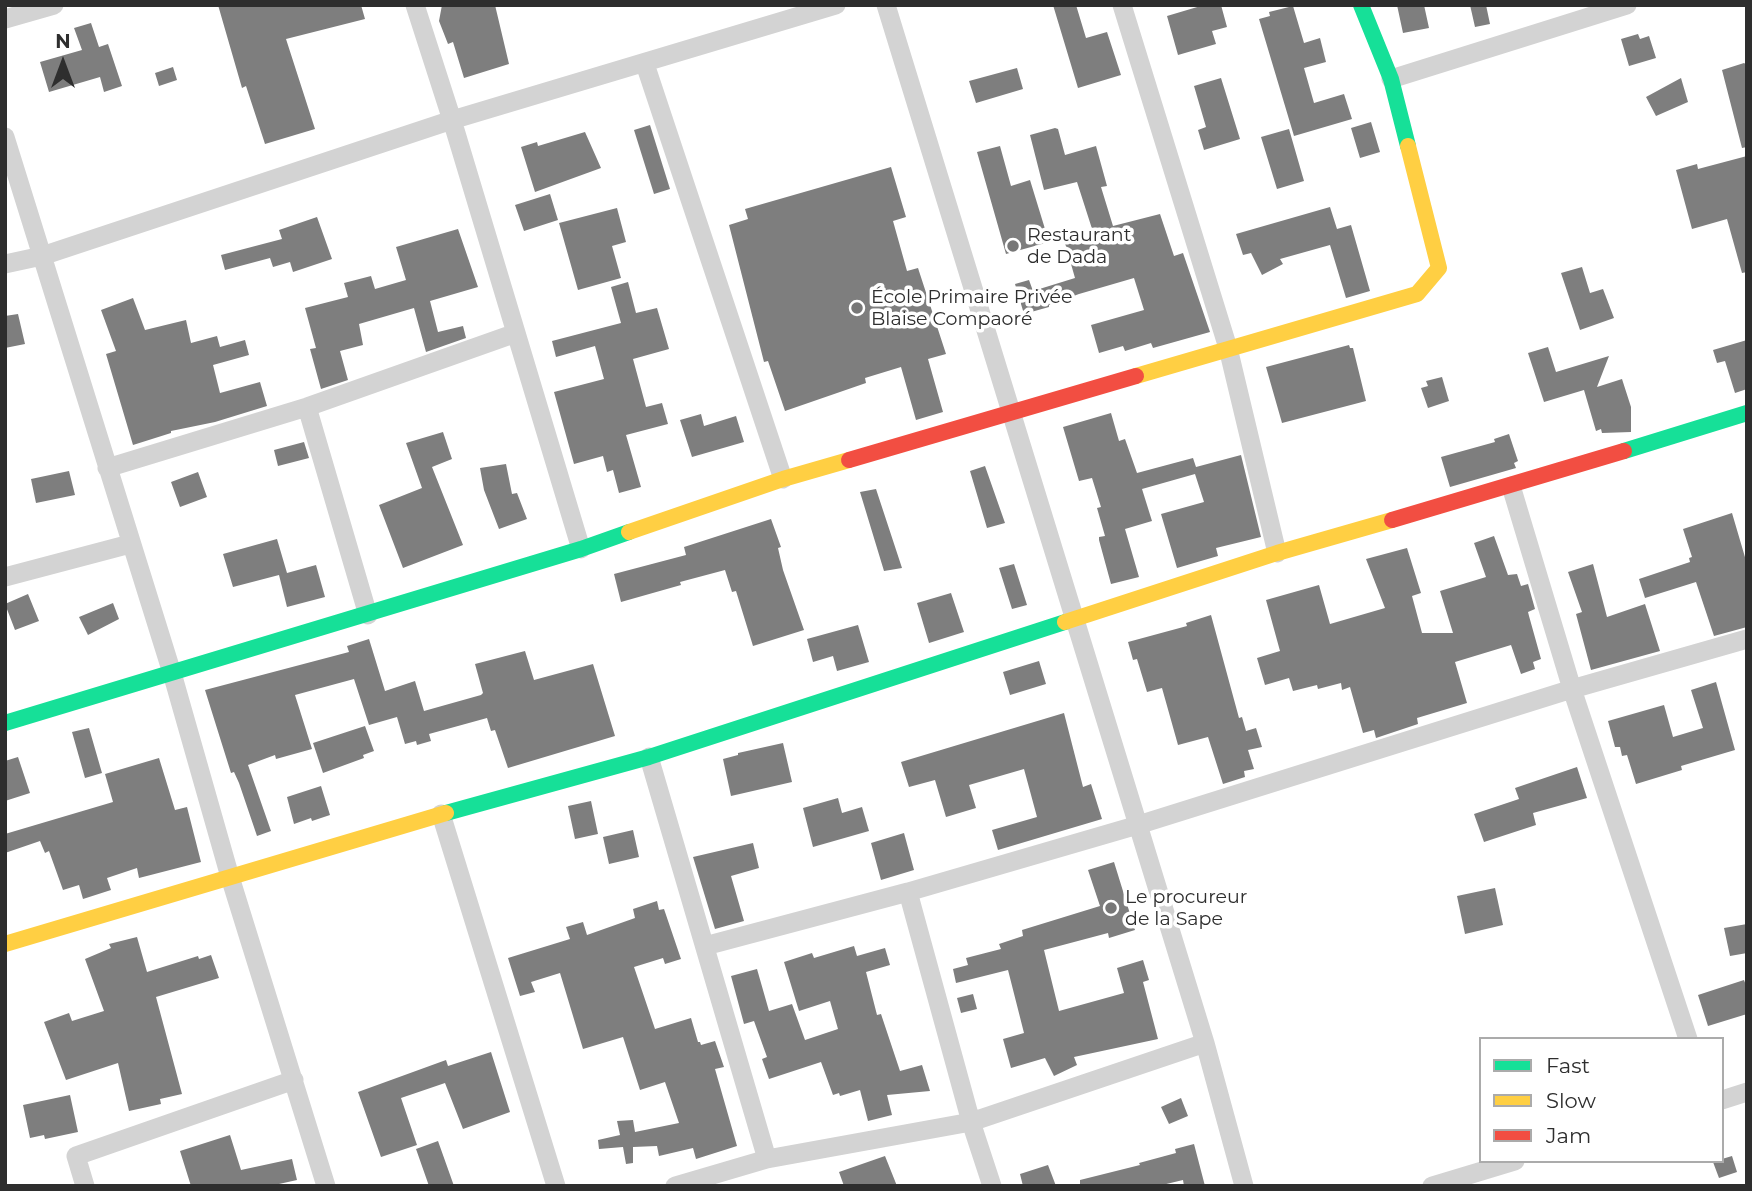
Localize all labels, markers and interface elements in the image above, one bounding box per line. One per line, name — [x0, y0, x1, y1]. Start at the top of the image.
north arrow — [28, 28, 98, 98]
text: N — [55, 30, 71, 53]
place label: Restaurant de Dada — [1027, 224, 1131, 268]
marker: Restaurant de Dada — [1005, 238, 1021, 254]
place label: École Primaire Privée Blaise Compaoré — [871, 286, 1072, 330]
marker: École Primaire Privée Blaise Compaoré — [849, 300, 865, 316]
place label: Le procureur de la Sape — [1125, 886, 1247, 930]
marker: Le procureur de la Sape — [1103, 900, 1119, 916]
legend — [1479, 1037, 1724, 1163]
text: Fast — [1546, 1053, 1590, 1078]
text: Slow — [1546, 1088, 1596, 1113]
text: Jam — [1546, 1123, 1591, 1148]

